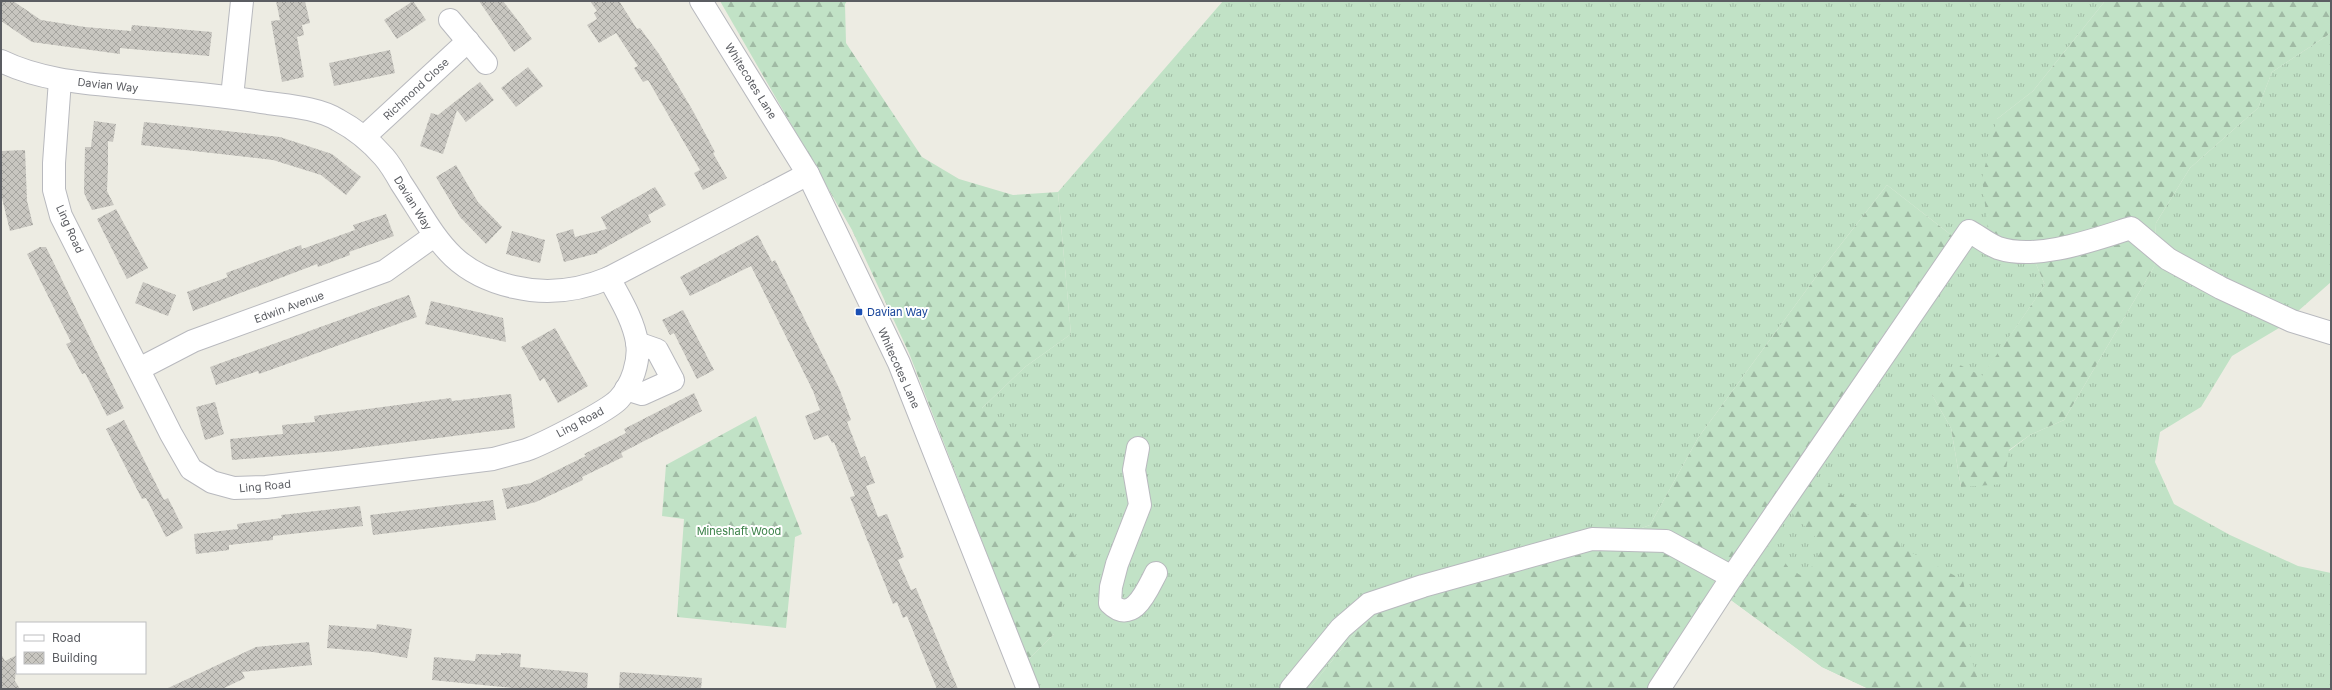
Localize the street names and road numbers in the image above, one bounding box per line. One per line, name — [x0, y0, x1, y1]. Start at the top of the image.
street label: Whitecotes Lane — [722, 40, 780, 122]
street label: Richmond Close — [380, 55, 452, 123]
street label: Davian Way — [77, 75, 139, 95]
street label: Davian Way — [391, 173, 435, 233]
street label: Ling Road — [53, 203, 87, 255]
street label: Edwin Avenue — [252, 288, 326, 326]
street label: Whitecotes Lane — [875, 325, 923, 411]
street label: Ling Road — [554, 404, 606, 440]
street label: Ling Road — [239, 477, 291, 495]

